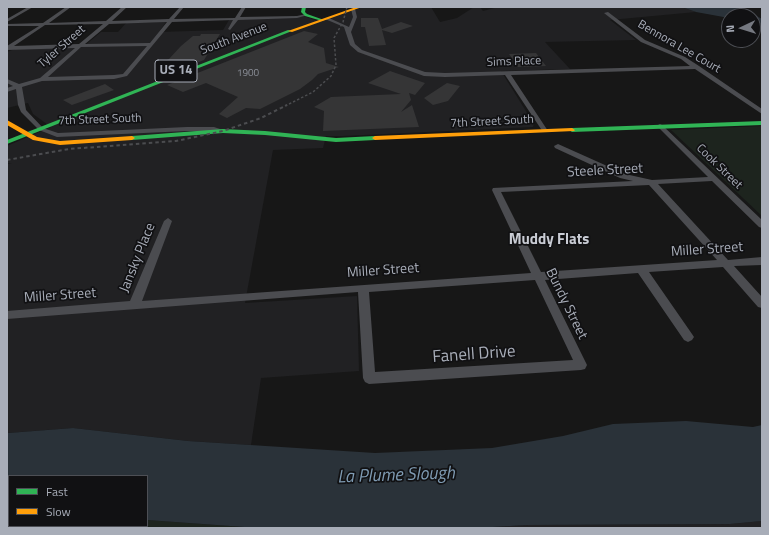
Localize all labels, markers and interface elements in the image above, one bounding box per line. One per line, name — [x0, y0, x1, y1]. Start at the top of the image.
north arrow — [721, 8, 761, 48]
street label: Bennora Lee Court — [635, 17, 723, 77]
street label: South Avenue — [199, 20, 269, 58]
street label: Tyler Street — [35, 23, 89, 71]
text: N — [722, 24, 738, 33]
street label: Sims Place — [487, 54, 541, 70]
road number: US 14 — [155, 60, 197, 82]
house number: 1900 — [237, 68, 259, 80]
street label: 7th Street South — [58, 111, 142, 129]
street label: 7th Street South — [450, 113, 534, 131]
street label: Cook Street — [693, 142, 745, 192]
street label: Steele Street — [567, 161, 643, 181]
street label: Jansky Place — [116, 221, 160, 295]
district label: Muddy Flats — [509, 231, 589, 249]
street label: Miller Street — [670, 239, 744, 261]
street label: Miller Street — [346, 260, 420, 282]
street label: Bundy Street — [542, 266, 590, 342]
street label: Miller Street — [23, 285, 97, 307]
street label: Fanell Drive — [432, 342, 516, 368]
water label: La Plume Slough — [337, 463, 455, 489]
legend — [8, 475, 148, 527]
text: Fast — [46, 482, 68, 501]
text: Slow — [46, 502, 71, 521]

